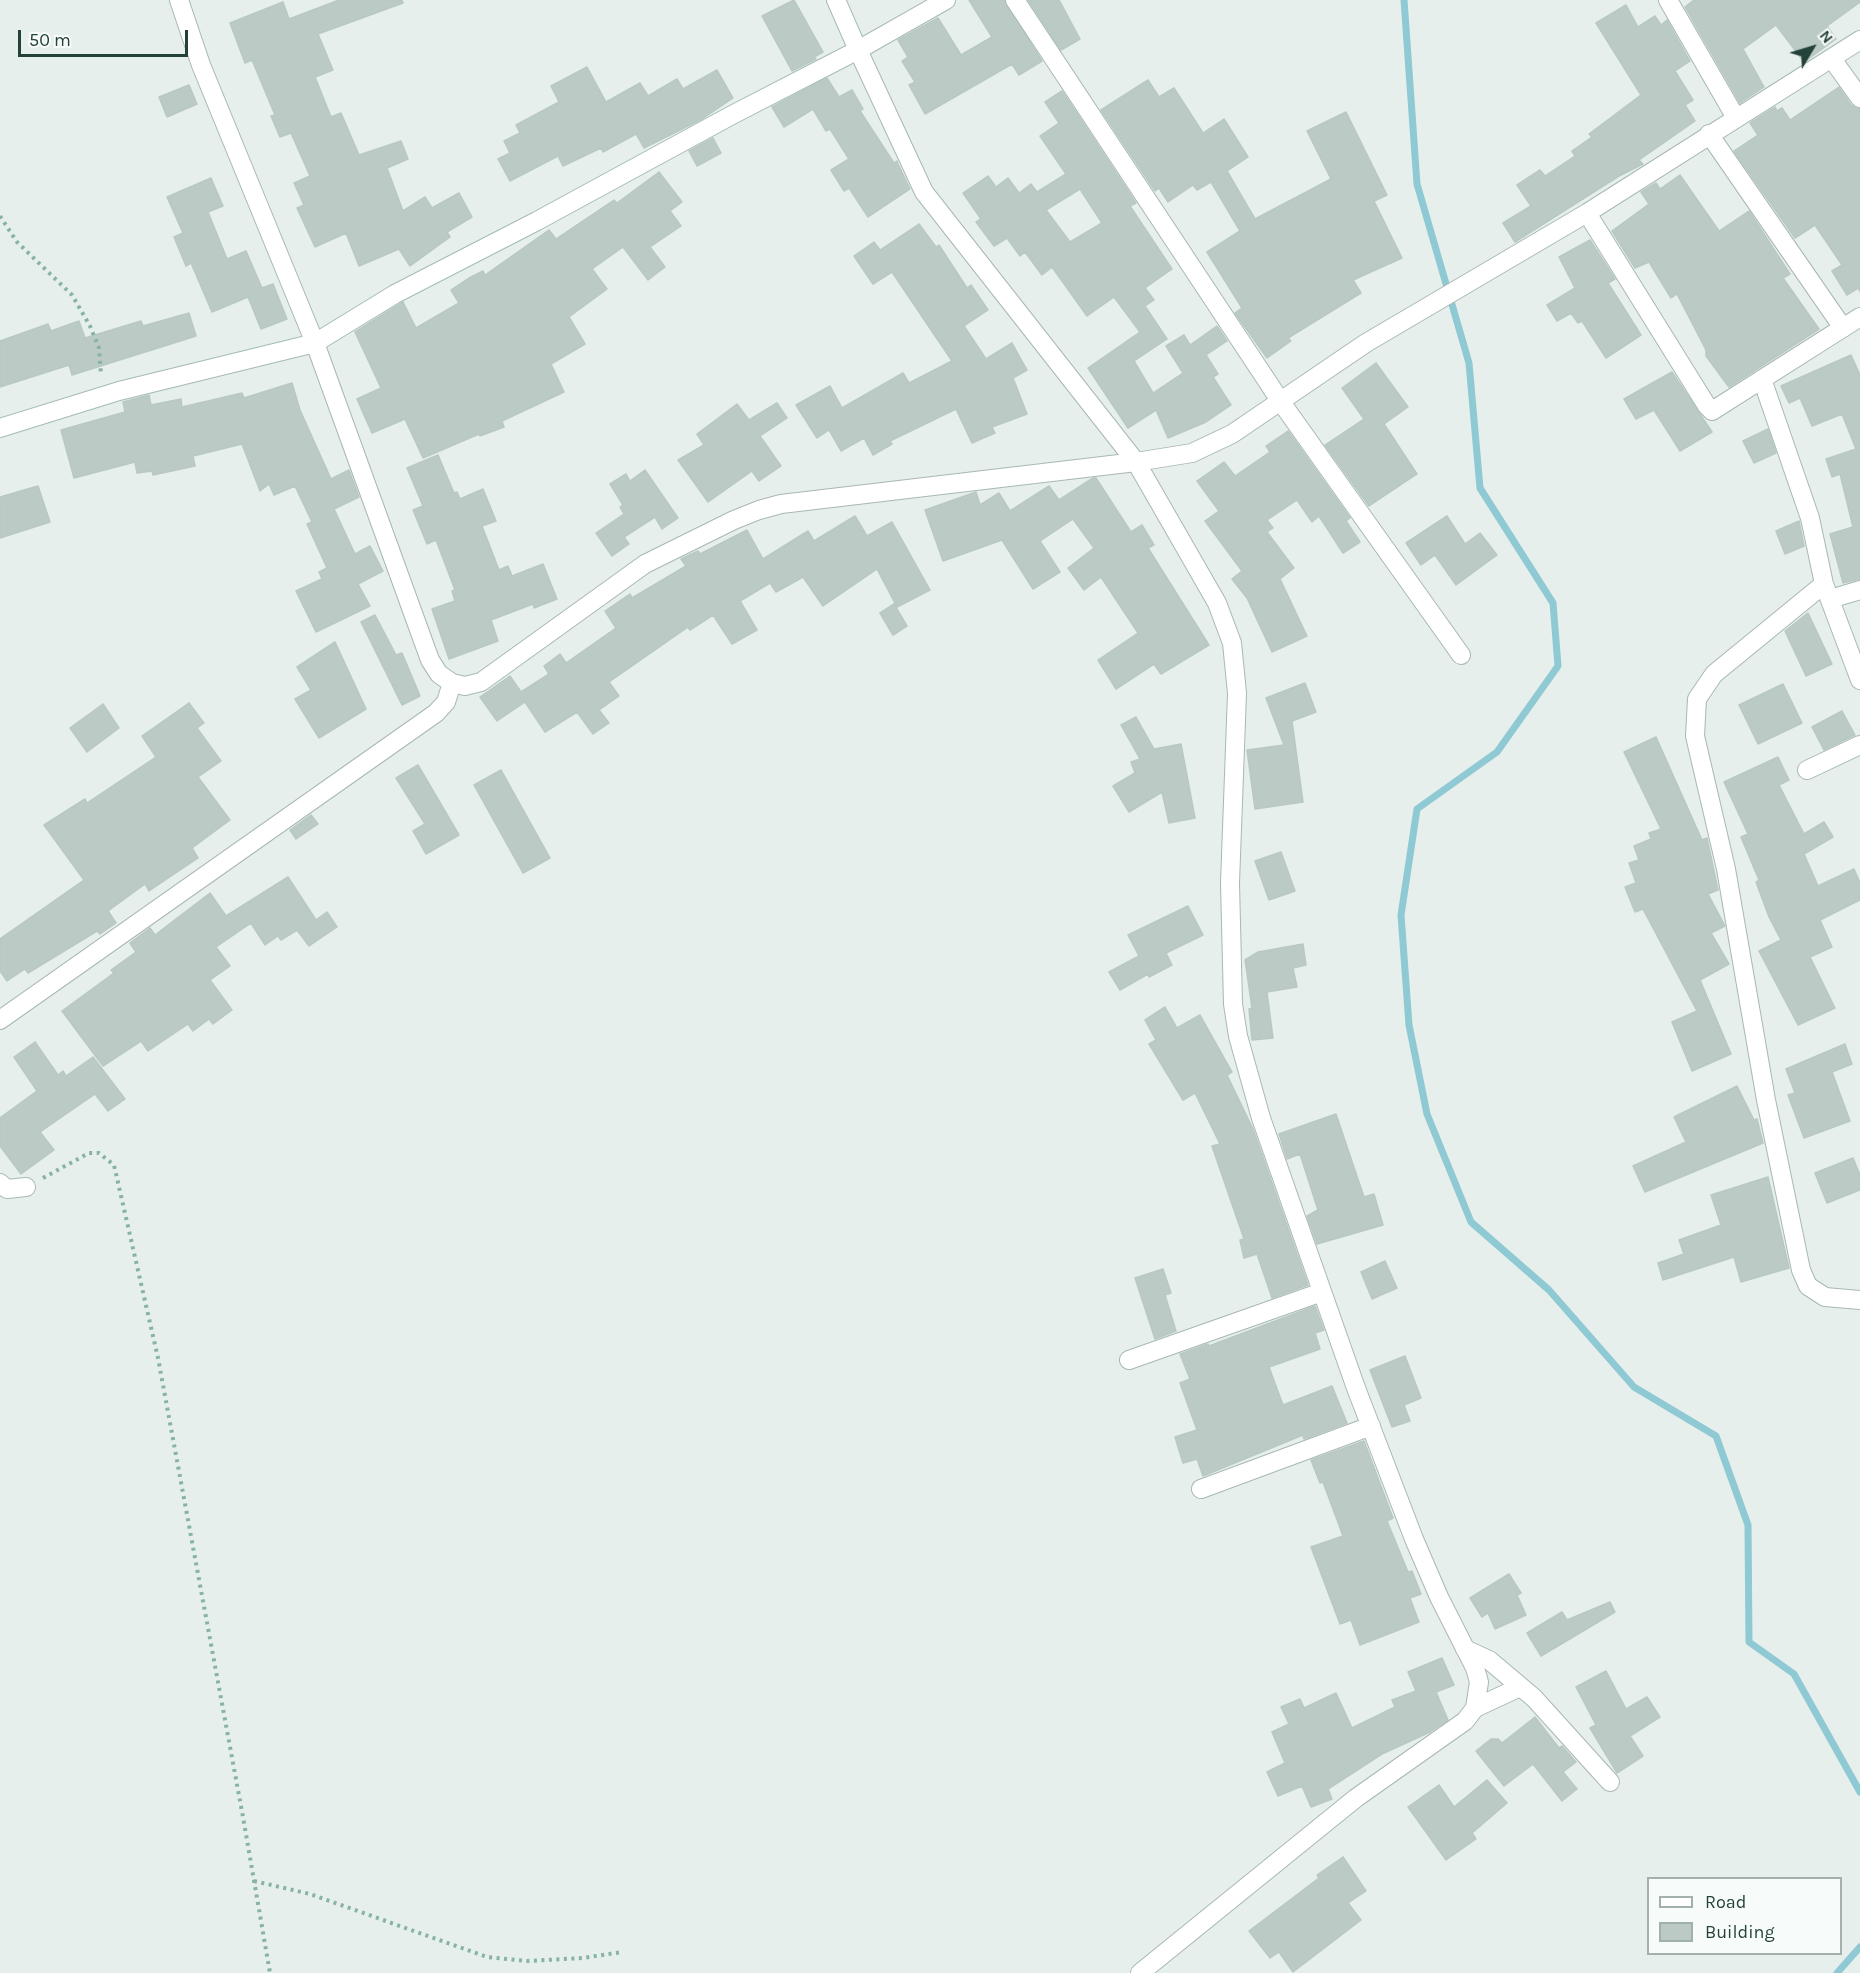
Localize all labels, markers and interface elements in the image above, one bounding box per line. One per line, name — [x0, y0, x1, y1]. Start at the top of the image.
scale bar — [21, 18, 190, 56]
north arrow — [1782, 18, 1842, 78]
text: N — [1816, 26, 1838, 47]
text: 50 m — [29, 29, 71, 51]
legend — [1647, 1877, 1842, 1955]
text: Road — [1705, 1891, 1746, 1913]
text: Building — [1705, 1921, 1775, 1943]

